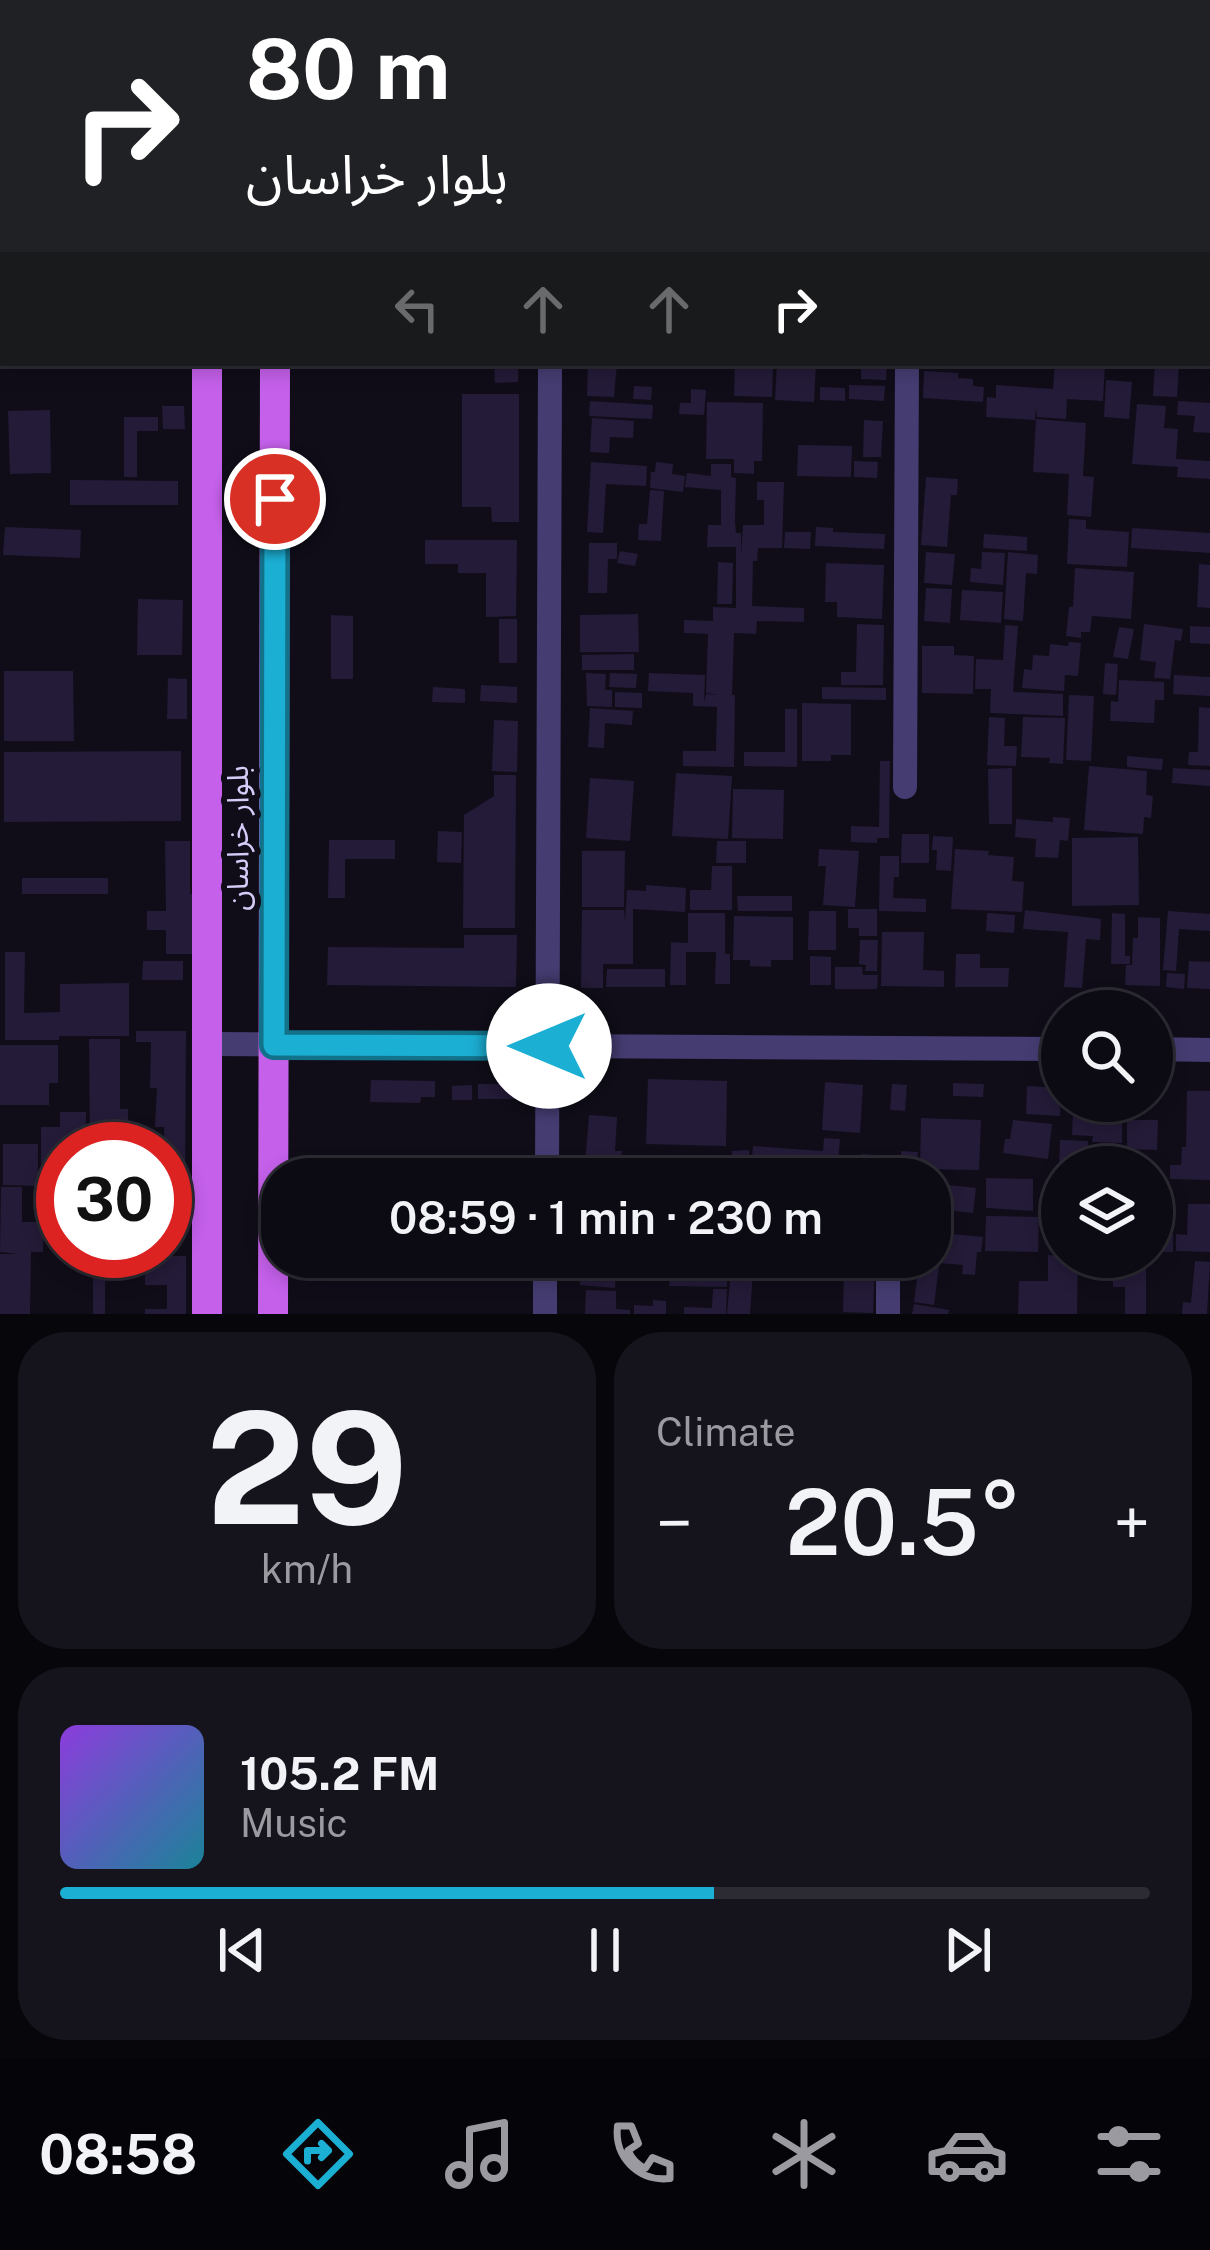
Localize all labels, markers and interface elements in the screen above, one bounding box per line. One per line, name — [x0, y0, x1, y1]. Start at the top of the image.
text: 80 m — [246, 19, 450, 118]
icon: right — [48, 48, 204, 204]
text: بلوار خراسان — [246, 143, 508, 206]
icon: left — [384, 276, 450, 342]
icon: ahead — [510, 276, 576, 342]
icon: ahead — [636, 276, 702, 342]
icon: right — [762, 276, 828, 342]
pin — [224, 448, 326, 550]
icon: arrive — [242, 466, 308, 532]
street label: بلوار خراسان — [219, 765, 255, 911]
position arrow — [486, 983, 612, 1109]
map controls — [1041, 990, 1173, 1278]
button: search — [1041, 990, 1173, 1122]
speed limit sign: 30 — [36, 1122, 192, 1278]
button: layers — [1041, 1146, 1173, 1278]
text: 08:59 · 1 min · 230 m — [389, 1191, 823, 1244]
text: 29 — [206, 1376, 408, 1559]
text: Climate — [656, 1409, 796, 1455]
text: 20.5° — [785, 1469, 1021, 1575]
text: − — [656, 1484, 693, 1562]
text: + — [1113, 1484, 1150, 1562]
text: km/h — [261, 1546, 353, 1592]
text: 105.2 FM — [240, 1747, 439, 1800]
text: Music — [240, 1800, 348, 1846]
icon: previous — [209, 1917, 275, 1983]
icon: pause — [572, 1917, 638, 1983]
icon: next — [935, 1917, 1001, 1983]
icon: directions — [276, 2112, 360, 2196]
icon: music — [438, 2112, 522, 2196]
icon: phone — [600, 2112, 684, 2196]
icon: climate — [762, 2112, 846, 2196]
icon: car — [925, 2112, 1009, 2196]
icon: filters — [1087, 2112, 1171, 2196]
text: 08:58 — [39, 2123, 197, 2186]

